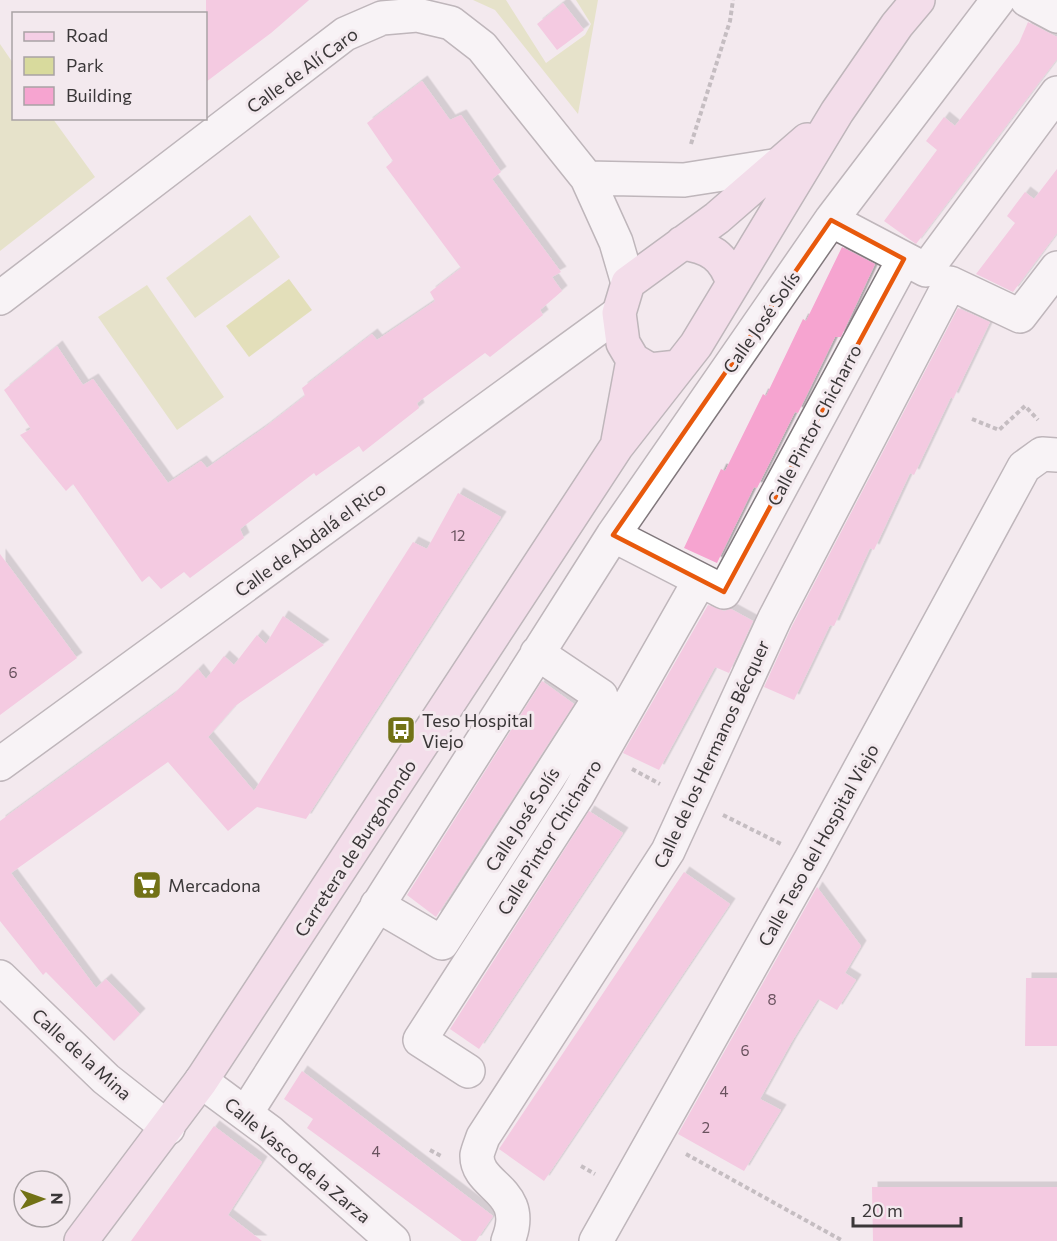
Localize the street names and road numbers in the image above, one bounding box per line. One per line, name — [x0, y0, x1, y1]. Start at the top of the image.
street label: Calle de Alí Caro — [242, 22, 362, 118]
street label: Calle José Solís — [718, 267, 804, 377]
street label: Calle Pintor Chicharro — [762, 341, 866, 509]
street label: Calle de Abdalá el Rico — [230, 477, 390, 601]
street label: Calle de los Hermanos Bécquer — [648, 636, 774, 872]
street label: Calle Teso del Hospital Viejo — [753, 740, 883, 950]
street label: Carretera de Burgohondo — [289, 755, 421, 941]
street label: Calle Pintor Chicharro — [492, 755, 606, 919]
street label: Calle José Solís — [480, 763, 564, 875]
street label: Calle de la Mina — [28, 1004, 136, 1104]
street label: Calle Vasco de la Zarza — [221, 1093, 375, 1227]

